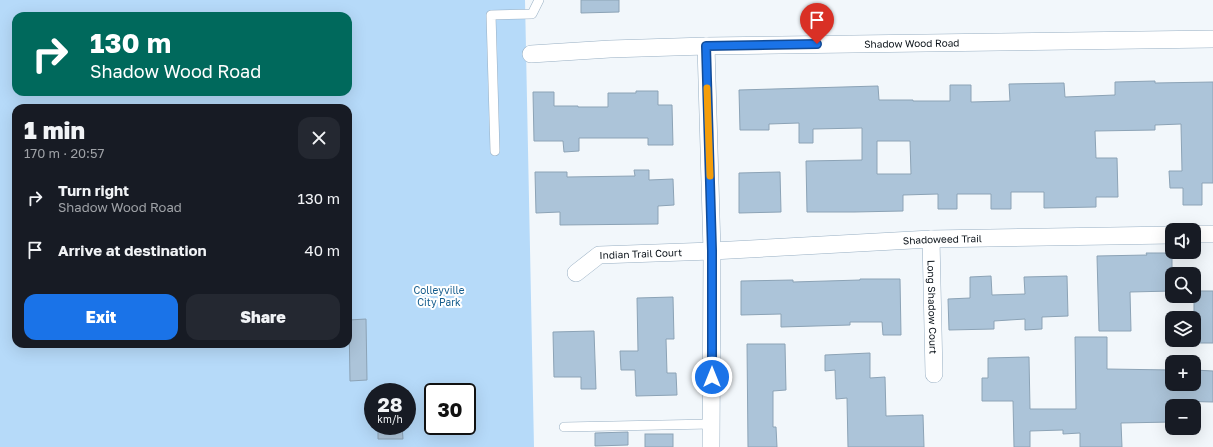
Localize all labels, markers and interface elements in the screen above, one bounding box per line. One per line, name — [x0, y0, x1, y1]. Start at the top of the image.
pin — [800, 3, 834, 44]
icon: arrive — [806, 9, 828, 31]
text: 130 m — [90, 26, 171, 59]
icon: right — [24, 28, 76, 80]
street label: Shadow Wood Road — [864, 37, 959, 50]
text: Shadow Wood Road — [90, 60, 261, 82]
text: 1 min — [24, 115, 85, 144]
button: close — [298, 117, 340, 159]
text: 170 m · 20:57 — [24, 145, 104, 161]
text: Turn right — [58, 181, 129, 199]
icon: right — [24, 187, 46, 209]
text: 130 m — [298, 189, 340, 207]
text: Shadow Wood Road — [58, 199, 182, 215]
map controls — [1165, 223, 1201, 435]
button: sound — [1165, 223, 1201, 259]
street label: Shadoweed Trail — [902, 232, 982, 247]
icon: arrive — [24, 239, 46, 261]
text: Arrive at destination — [58, 241, 207, 259]
text: 40 m — [305, 241, 340, 259]
street label: Indian Trail Court — [599, 246, 682, 261]
street label: Long Shadow Court — [925, 260, 940, 354]
button: search — [1165, 267, 1201, 303]
park label: Colleyville City Park — [414, 284, 465, 308]
button: Exit — [24, 294, 178, 340]
button: Share — [186, 294, 340, 340]
button: layers — [1165, 311, 1201, 347]
button: + — [1165, 355, 1201, 391]
position arrow — [691, 356, 733, 398]
speed limit sign: 30 — [424, 383, 476, 435]
text: 28 — [377, 392, 402, 416]
button: − — [1165, 399, 1201, 435]
text: km/h — [377, 413, 403, 425]

